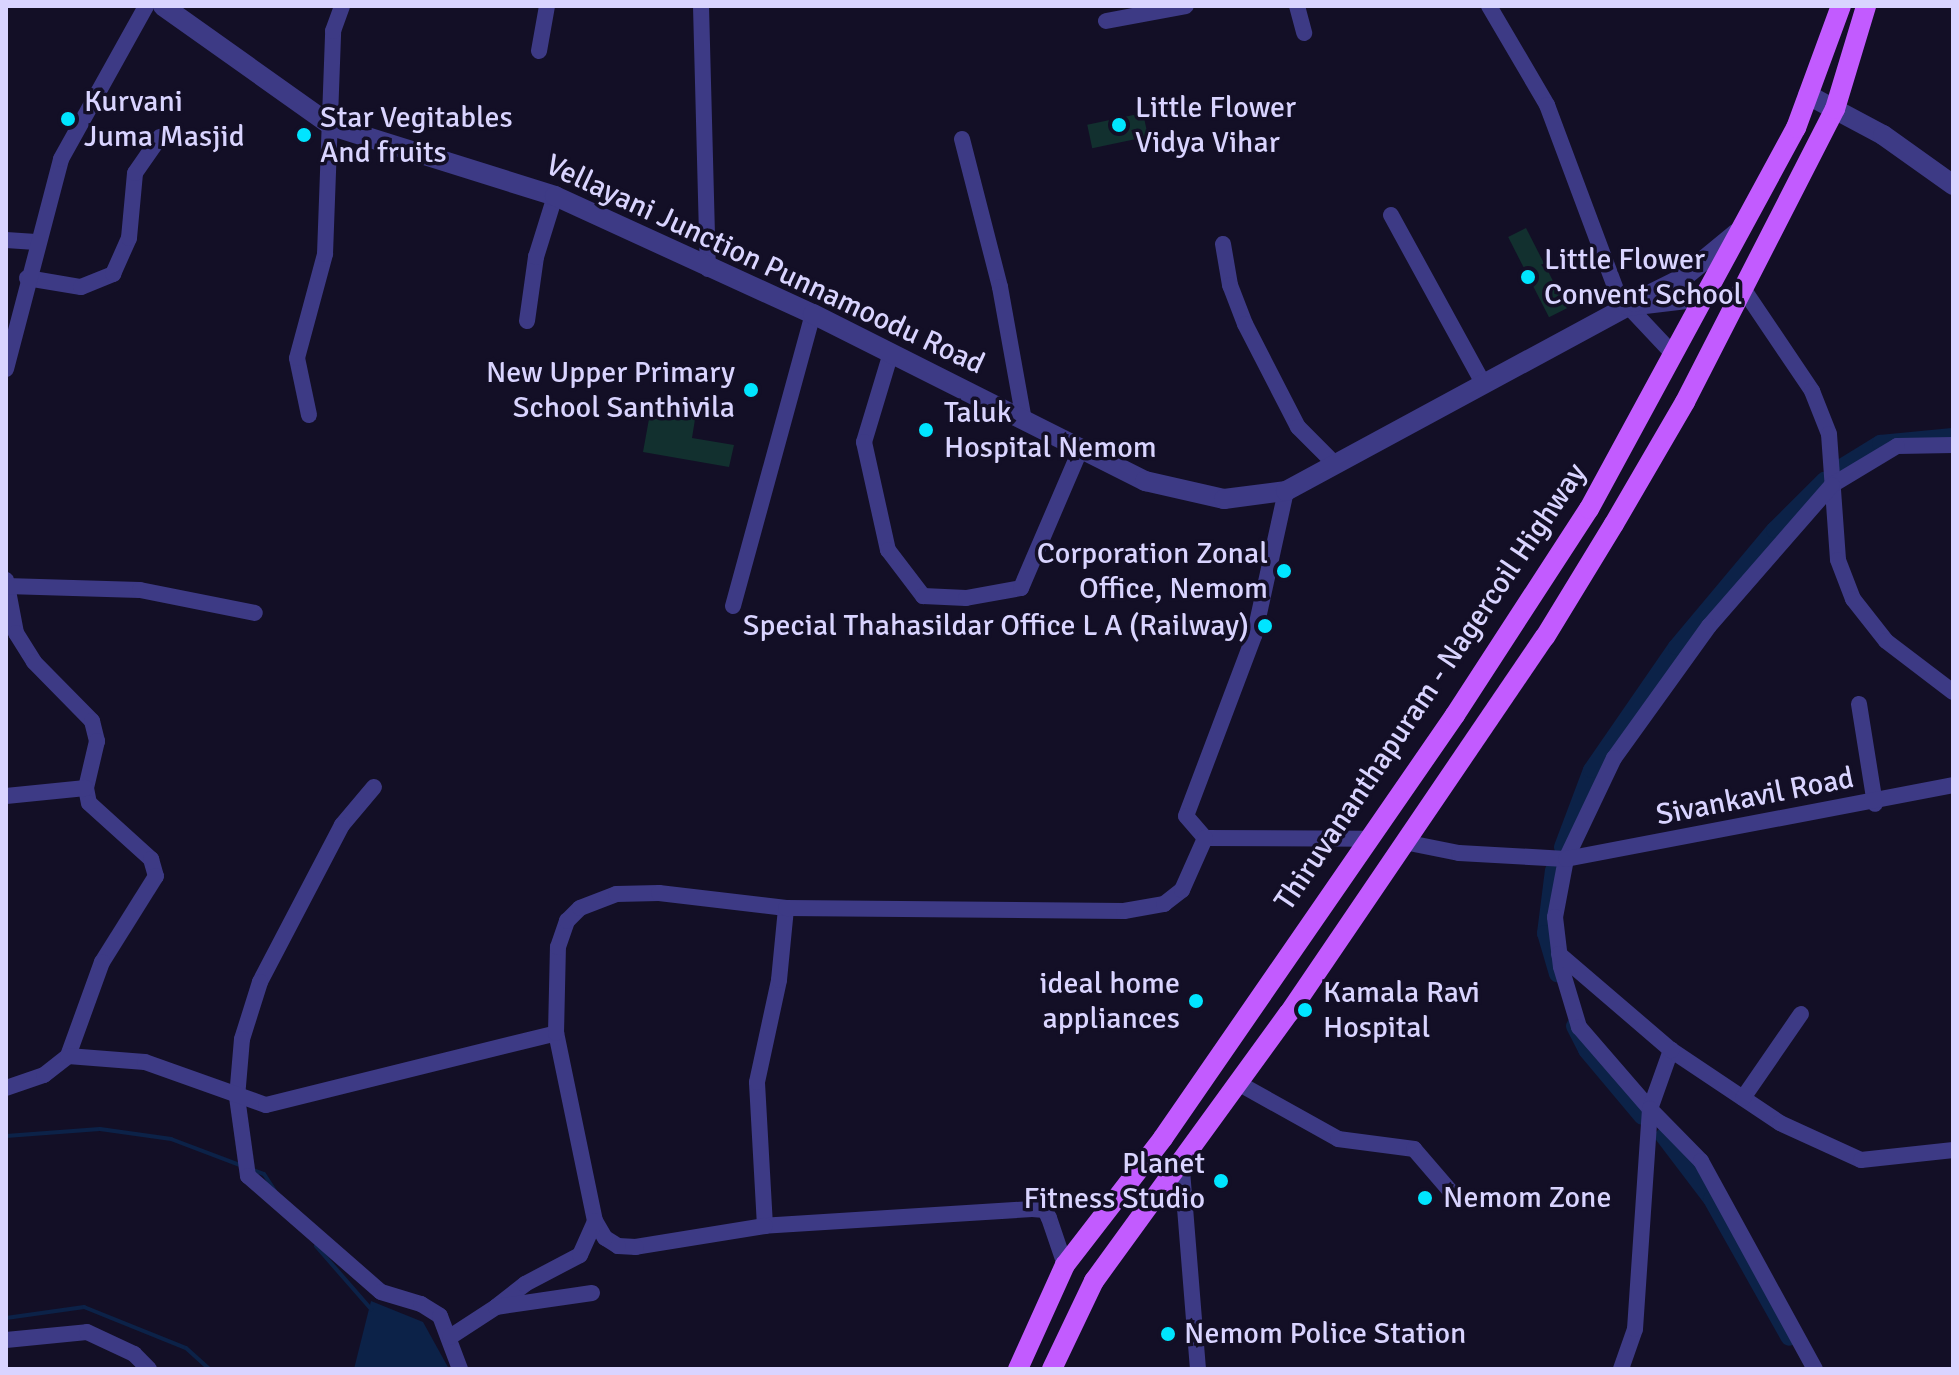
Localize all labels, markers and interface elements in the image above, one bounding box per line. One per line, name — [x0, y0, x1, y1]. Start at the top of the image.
place label: Kurvani Juma Masjid — [84, 84, 245, 154]
place label: Little Flower Vidya Vihar — [1135, 90, 1296, 160]
place label: Star Vegitables And fruits — [320, 100, 513, 170]
marker: Kurvani Juma Masjid — [59, 110, 77, 128]
marker: Little Flower Vidya Vihar — [1110, 116, 1128, 134]
marker: Star Vegitables And fruits — [295, 126, 313, 144]
street label: Vellayani Junction Punnamoodu Road — [540, 147, 990, 383]
place label: Little Flower Convent School — [1544, 242, 1742, 312]
marker: Little Flower Convent School — [1519, 268, 1537, 286]
place label: New Upper Primary School Santhivila — [486, 355, 735, 426]
marker: New Upper Primary School Santhivila — [742, 381, 760, 399]
place label: Taluk Hospital Nemom — [944, 395, 1157, 466]
marker: Taluk Hospital Nemom — [915, 419, 937, 441]
street label: Thiruvananthapuram - Nagercoil Highway — [1267, 457, 1595, 917]
place label: Corporation Zonal Office, Nemom — [1037, 536, 1268, 606]
marker: Corporation Zonal Office, Nemom — [1275, 562, 1293, 580]
place label: Special Thahasildar Office L A (Railway) — [743, 608, 1249, 644]
marker: Special Thahasildar Office L A (Railway) — [1256, 617, 1274, 635]
street label: Sivankavil Road — [1653, 760, 1857, 834]
place label: ideal home appliances — [1039, 966, 1180, 1036]
place label: Kamala Ravi Hospital — [1323, 975, 1480, 1046]
marker: ideal home appliances — [1187, 992, 1205, 1010]
marker: Kamala Ravi Hospital — [1294, 999, 1316, 1021]
place label: Planet Fitness Studio — [1024, 1146, 1205, 1216]
marker: Planet Fitness Studio — [1212, 1172, 1230, 1190]
place label: Nemom Zone — [1443, 1180, 1611, 1216]
marker: Nemom Zone — [1414, 1187, 1436, 1209]
place label: Nemom Police Station — [1184, 1316, 1466, 1352]
marker: Nemom Police Station — [1159, 1325, 1177, 1343]

